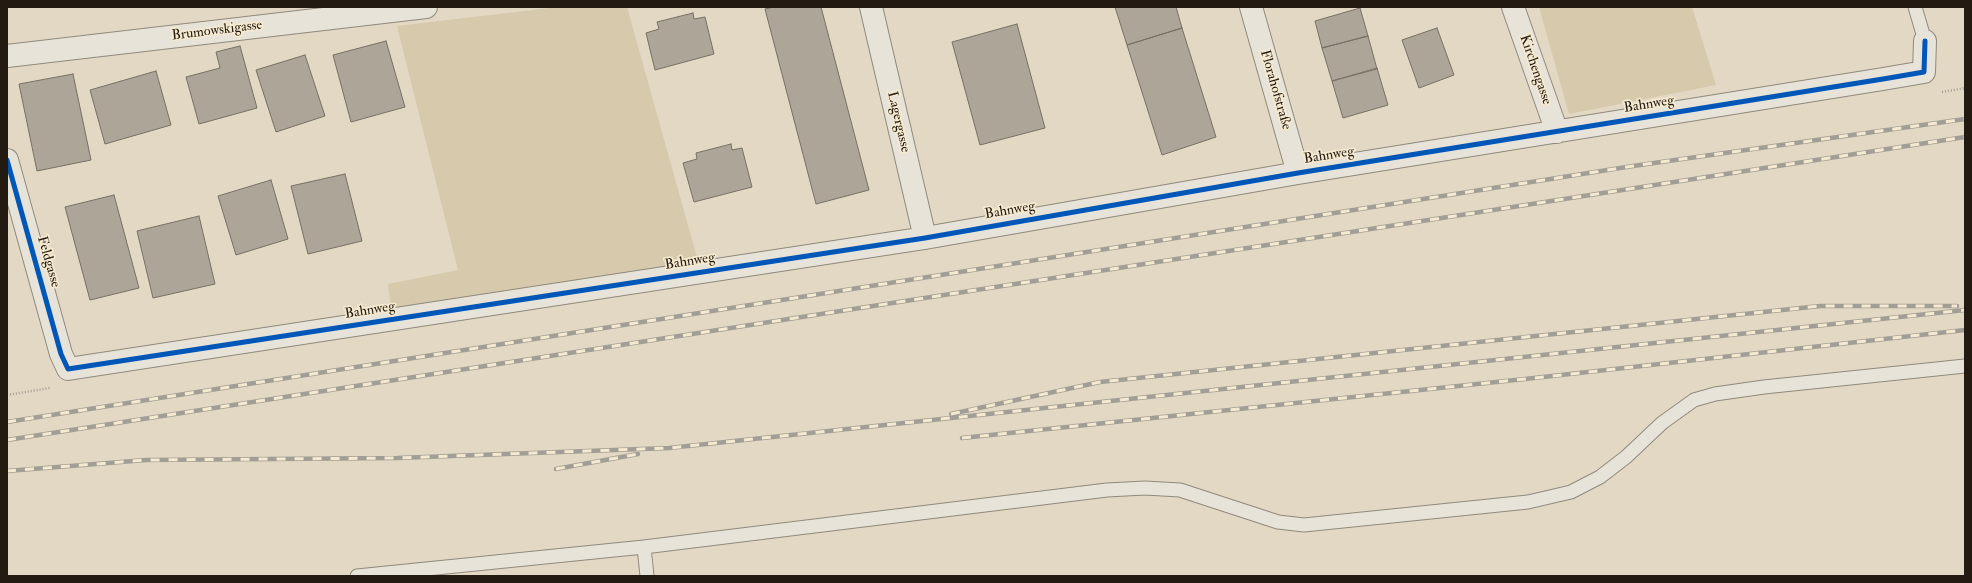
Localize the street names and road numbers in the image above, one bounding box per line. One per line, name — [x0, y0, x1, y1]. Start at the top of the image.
street label: Brumowskigasse — [171, 17, 263, 45]
street label: Kirchengasse — [1515, 33, 1555, 107]
street label: Florahofstraße — [1256, 48, 1294, 132]
street label: Lagergasse — [883, 90, 913, 154]
street label: Bahnweg — [1623, 93, 1675, 117]
street label: Bahnweg — [1303, 144, 1355, 168]
street label: Bahnweg — [984, 198, 1036, 224]
street label: Feldgasse — [33, 234, 63, 290]
street label: Bahnweg — [664, 250, 716, 274]
street label: Bahnweg — [344, 299, 396, 323]

